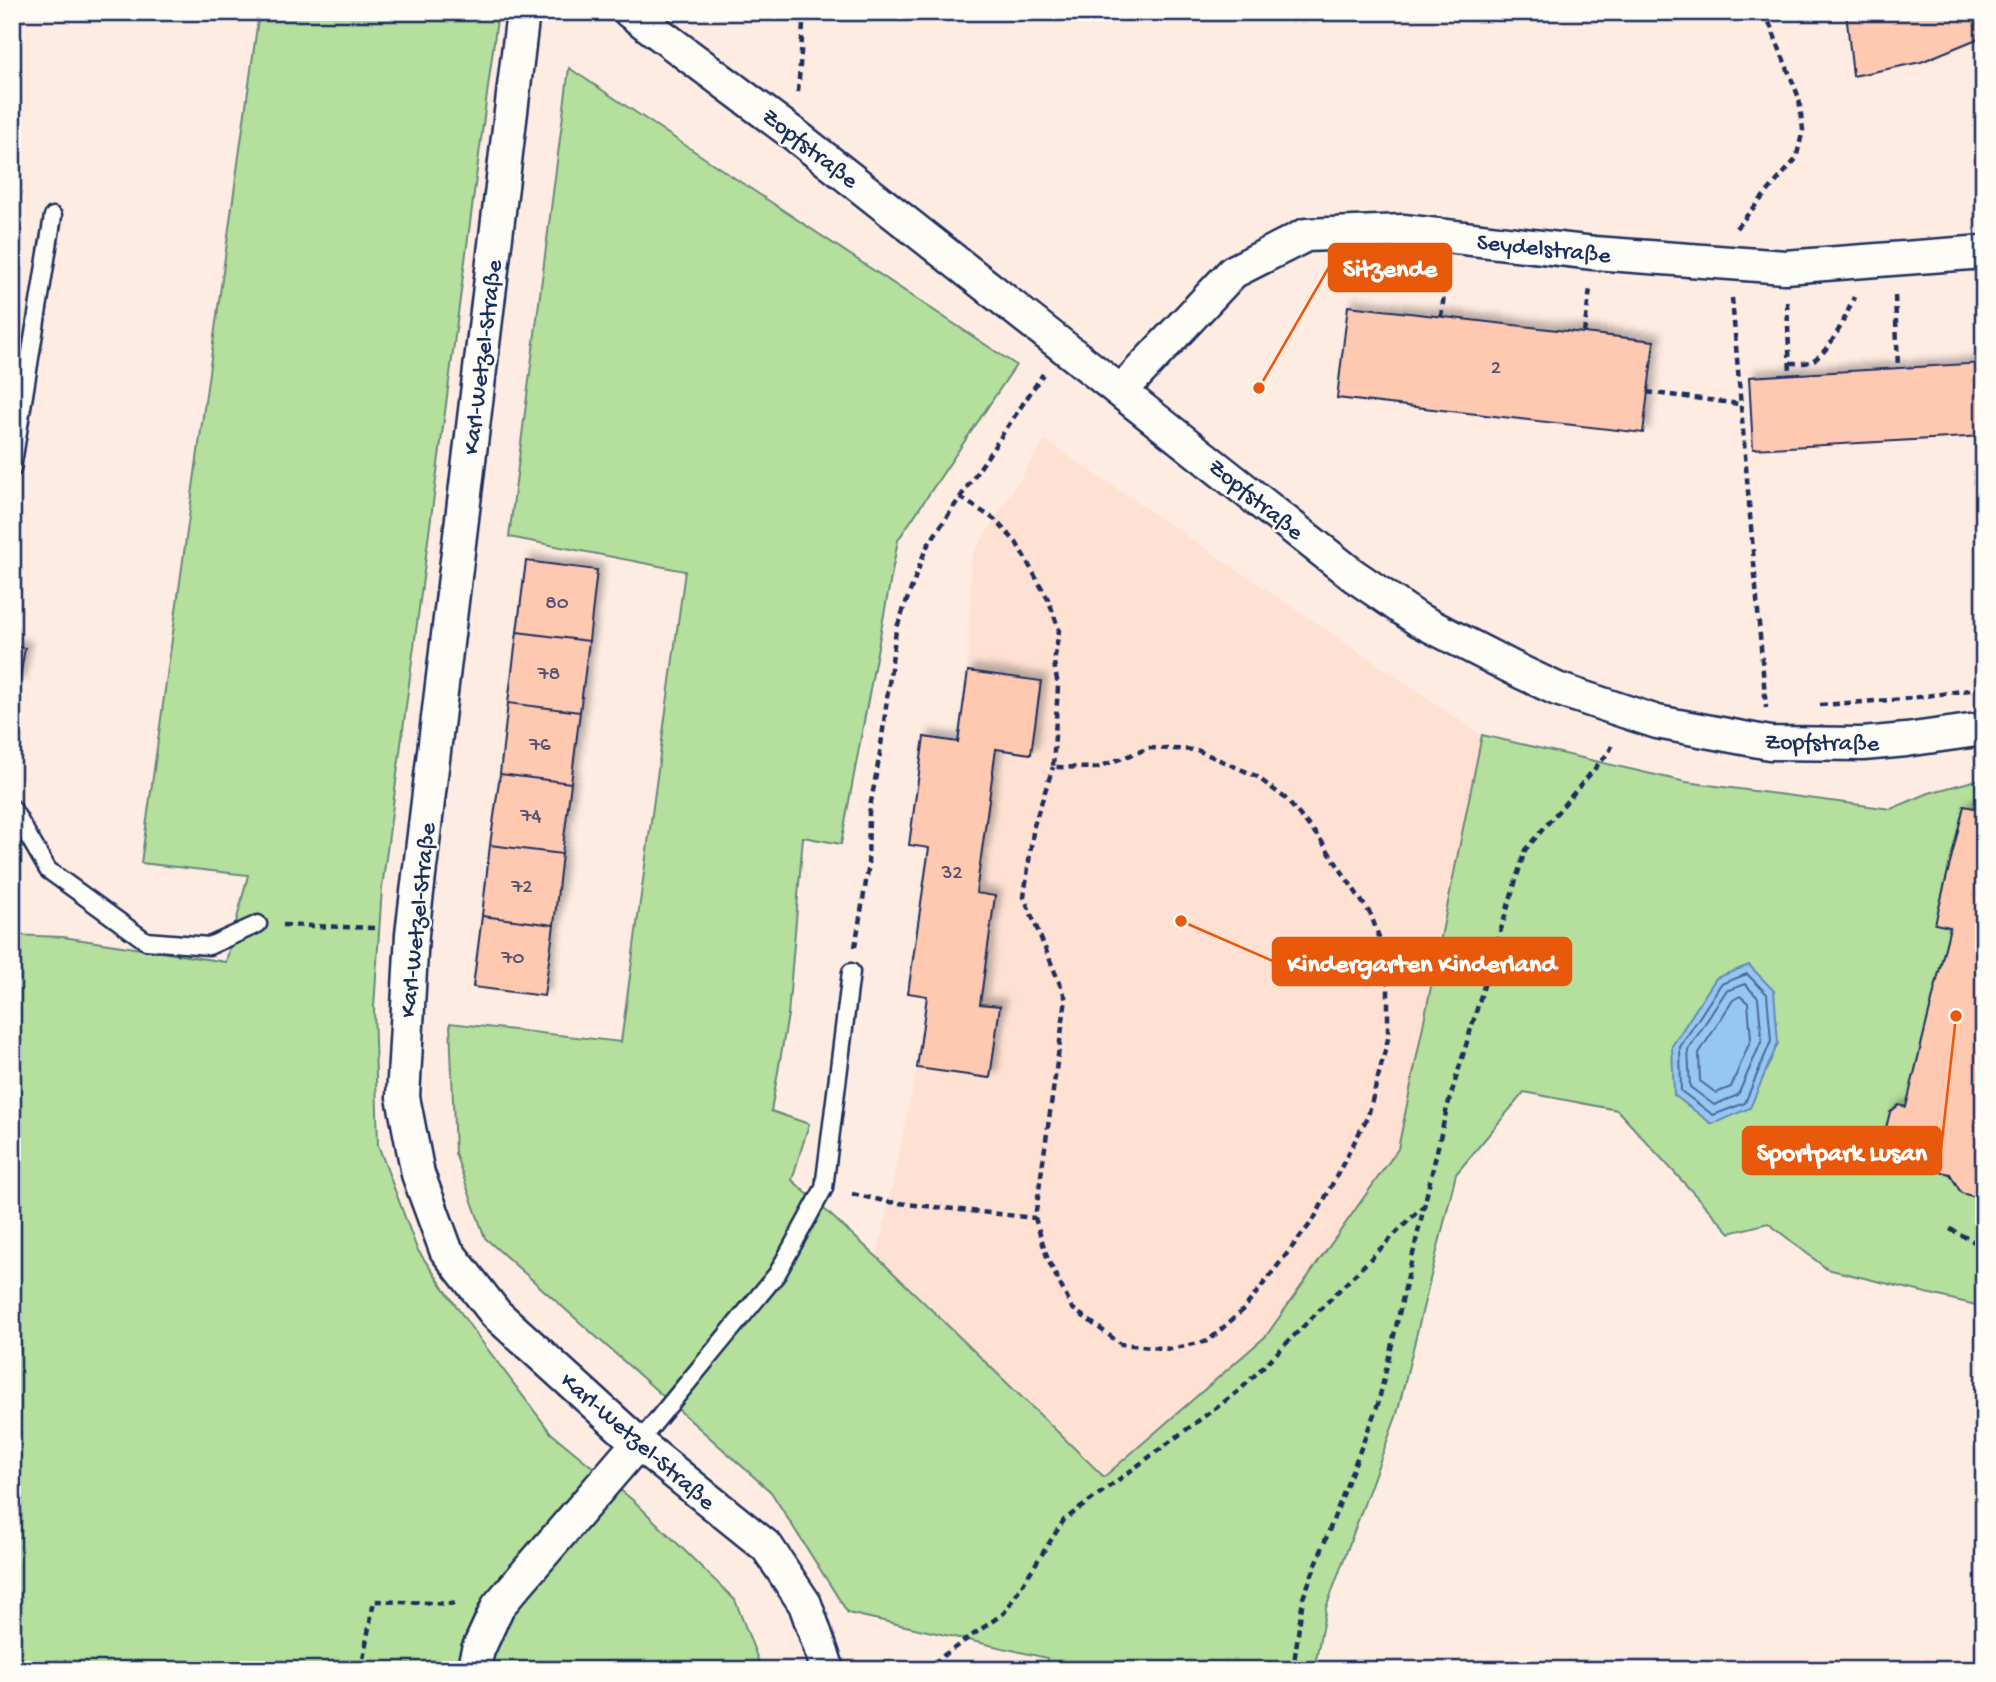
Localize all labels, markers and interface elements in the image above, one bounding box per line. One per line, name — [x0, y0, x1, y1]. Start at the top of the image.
street label: Zopfstraße — [755, 103, 863, 197]
street label: Seydelstraße — [1475, 229, 1613, 272]
callout: Sitzende — [1329, 244, 1451, 291]
text: Sitzende — [1343, 256, 1439, 287]
street label: Karl-Wetzel-Straße — [458, 258, 511, 456]
house number: 2 — [1491, 357, 1501, 382]
street label: Zopfstraße — [1201, 453, 1309, 548]
house number: 80 — [545, 592, 569, 617]
house number: 78 — [537, 663, 560, 688]
street label: Zopfstraße — [1764, 729, 1880, 760]
house number: 76 — [528, 734, 551, 759]
house number: 74 — [520, 805, 541, 830]
street label: Karl-Wetzel-Straße — [395, 821, 444, 1019]
house number: 32 — [940, 862, 963, 887]
house number: 72 — [510, 876, 533, 901]
callout: Kindergarten Kinderland — [1273, 938, 1571, 985]
house number: 70 — [501, 947, 524, 972]
text: Kindergarten Kinderland — [1286, 951, 1559, 982]
callout: Sportpark Lusan — [1743, 1127, 1941, 1174]
text: Sportpark Lusan — [1757, 1140, 1928, 1171]
street label: Karl-Wetzel-Straße — [553, 1367, 721, 1518]

